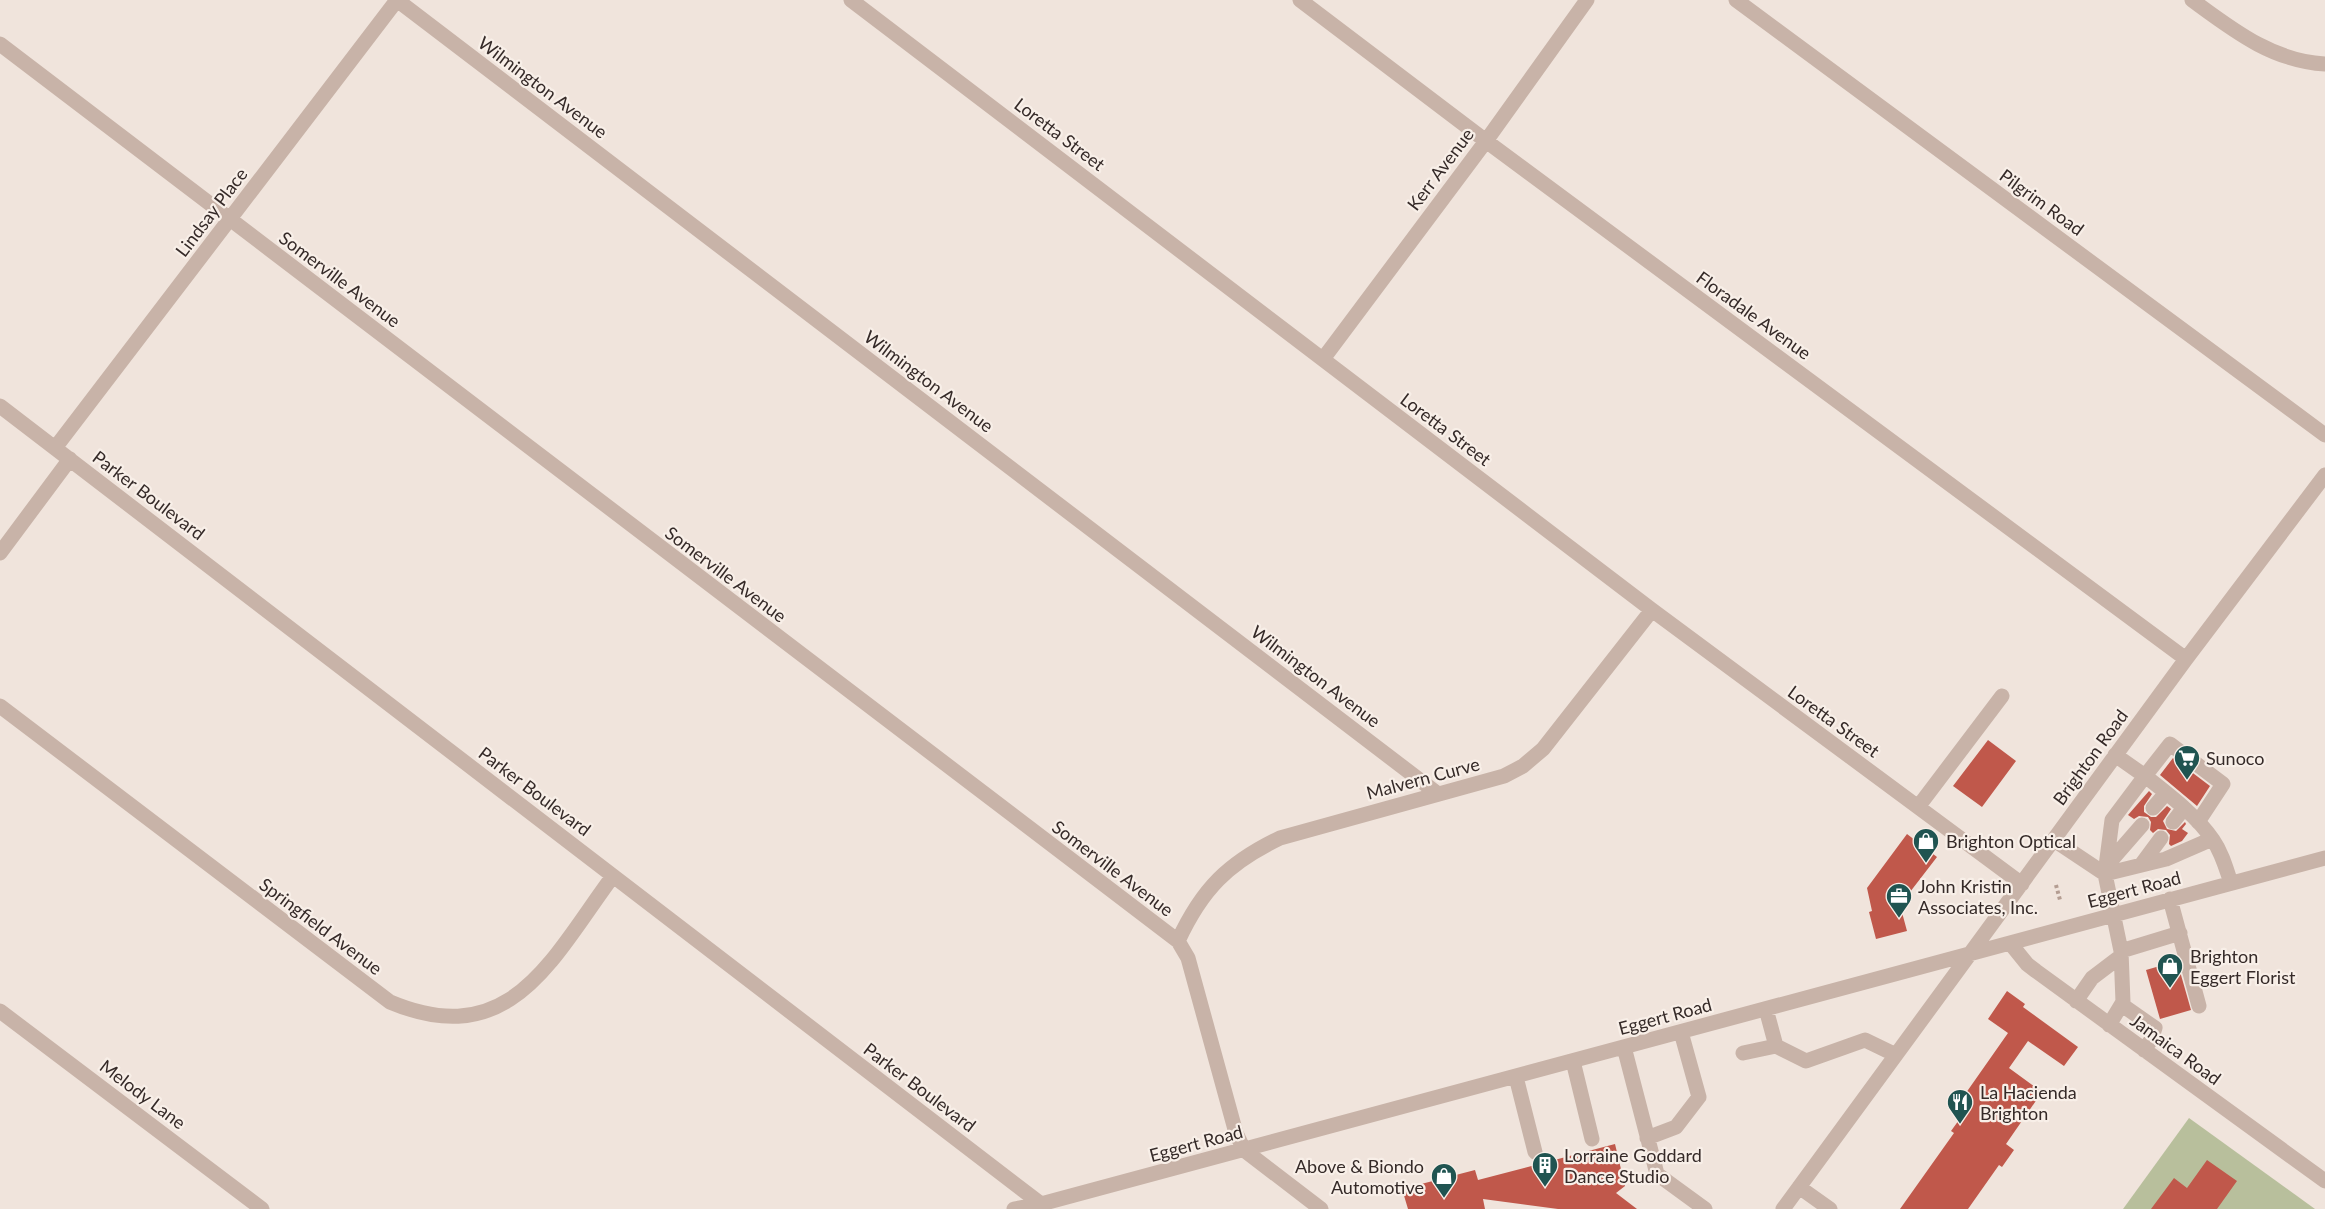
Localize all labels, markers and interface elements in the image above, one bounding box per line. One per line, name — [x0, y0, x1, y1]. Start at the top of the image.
street label: Wilmington Avenue — [474, 31, 612, 143]
street label: Loretta Street — [1010, 93, 1110, 176]
street label: Kerr Avenue — [1402, 124, 1478, 214]
street label: Lindsay Place — [170, 163, 252, 261]
street label: Pilgrim Road — [1996, 164, 2088, 240]
street label: Somerville Avenue — [275, 226, 405, 332]
street label: Floradale Avenue — [1692, 266, 1816, 364]
street label: Wilmington Avenue — [860, 325, 998, 437]
street label: Loretta Street — [1396, 388, 1496, 471]
street label: Parker Boulevard — [89, 446, 209, 544]
street label: Somerville Avenue — [661, 521, 791, 627]
street label: Wilmington Avenue — [1247, 620, 1385, 732]
street label: Loretta Street — [1784, 680, 1884, 762]
street label: Brighton Road — [2048, 705, 2132, 809]
street label: Parker Boulevard — [475, 742, 595, 840]
supermarket icon: Sunoco — [2172, 743, 2202, 781]
place label: Sunoco — [2206, 747, 2265, 769]
street label: Malvern Curve — [1364, 752, 1482, 804]
street label: Somerville Avenue — [1048, 815, 1178, 921]
shop icon: Brighton Optical — [1911, 826, 1941, 864]
place label: Brighton Optical — [1946, 830, 2076, 852]
street label: Eggert Road — [2085, 866, 2183, 912]
street label: Springfield Avenue — [255, 873, 387, 979]
place label: John Kristin Associates, Inc. — [1918, 875, 2038, 918]
office icon: John Kristin Associates, Inc. — [1884, 881, 1914, 919]
place label: Brighton Eggert Florist — [2190, 945, 2296, 988]
shop icon: Brighton Eggert Florist — [2155, 951, 2185, 989]
street label: Eggert Road — [1616, 993, 1714, 1039]
street label: Jamaica Road — [2127, 1009, 2225, 1089]
street label: Parker Boulevard — [860, 1038, 980, 1136]
street label: Melody Lane — [96, 1055, 190, 1133]
place label: La Hacienda Brighton — [1980, 1081, 2077, 1124]
restaurant icon: La Hacienda Brighton — [1945, 1087, 1975, 1125]
street label: Eggert Road — [1147, 1120, 1245, 1166]
place label: Lorraine Goddard Dance Studio — [1564, 1144, 1702, 1187]
building icon: Lorraine Goddard Dance Studio — [1530, 1150, 1560, 1188]
place label: Above & Biondo Automotive — [1295, 1155, 1424, 1198]
shop icon: Above & Biondo Automotive — [1429, 1161, 1459, 1199]

